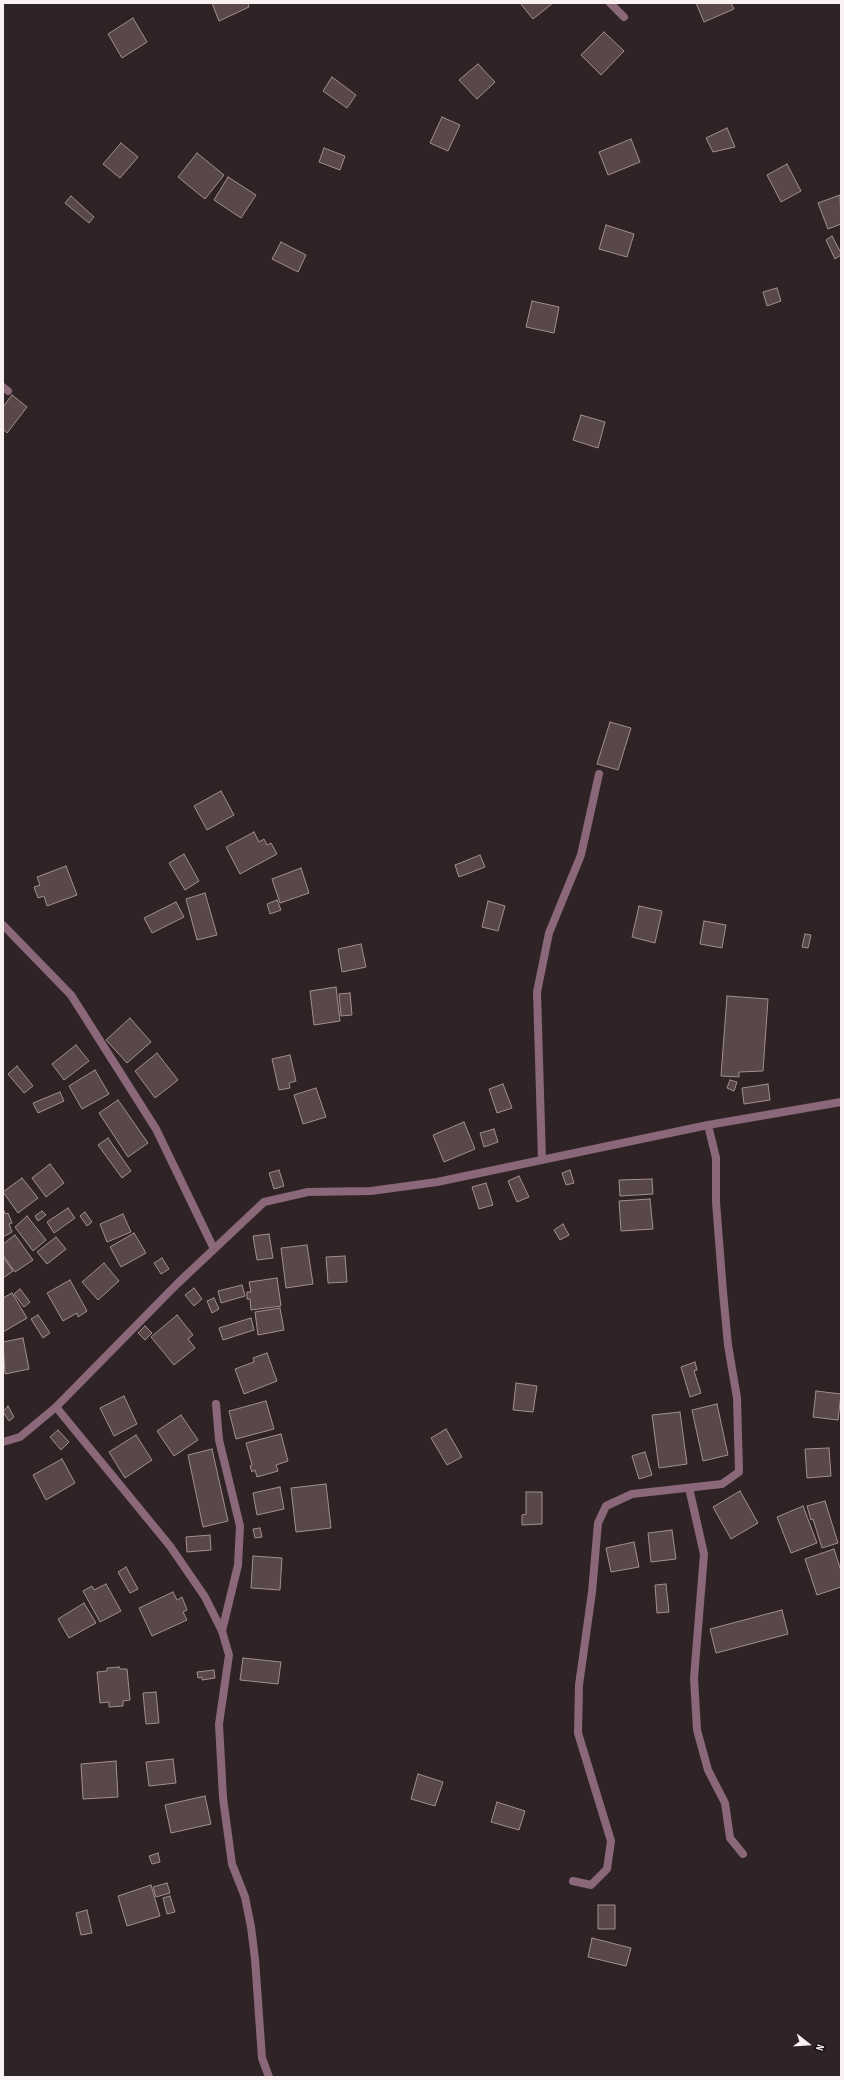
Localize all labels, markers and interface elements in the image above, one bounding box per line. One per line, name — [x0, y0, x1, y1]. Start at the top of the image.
north arrow — [788, 2024, 828, 2064]
text: N — [813, 2043, 827, 2052]

